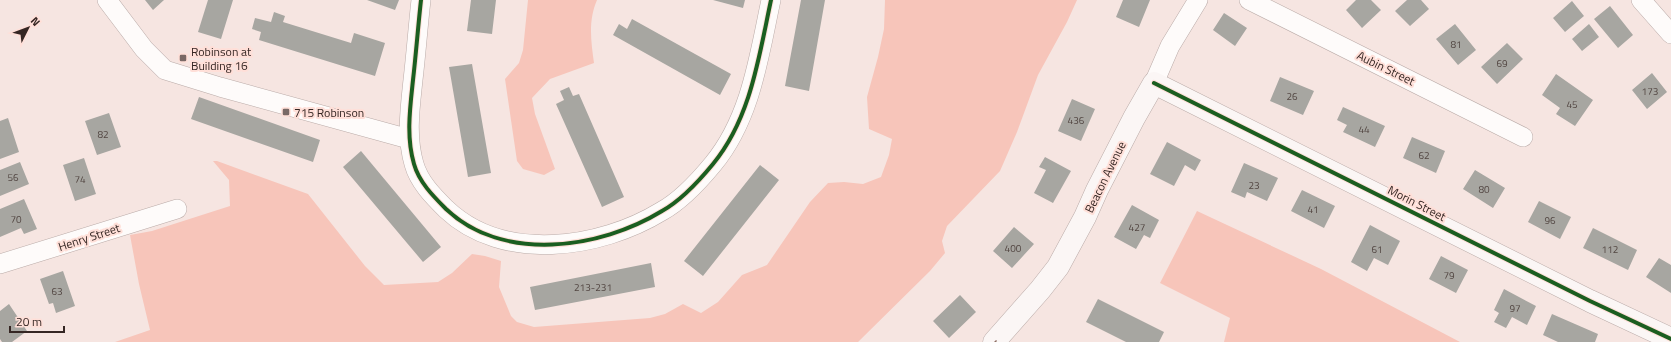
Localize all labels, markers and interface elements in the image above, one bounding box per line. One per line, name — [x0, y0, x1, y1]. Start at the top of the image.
north arrow — [8, 8, 48, 48]
text: N — [27, 13, 44, 29]
house number: 81 — [1450, 37, 1462, 52]
place label: Robinson at Building 16 — [191, 42, 252, 75]
street label: Aubin Street — [1354, 46, 1419, 91]
marker: Robinson at Building 16 — [178, 53, 188, 63]
house number: 69 — [1496, 56, 1508, 71]
house number: 173 — [1642, 84, 1658, 99]
house number: 26 — [1286, 89, 1298, 104]
house number: 45 — [1566, 97, 1578, 112]
place label: 715 Robinson — [294, 103, 364, 122]
marker: 715 Robinson — [281, 107, 291, 117]
house number: 436 — [1068, 113, 1085, 128]
house number: 44 — [1358, 122, 1370, 137]
house number: 82 — [97, 127, 109, 142]
street label: Beacon Avenue — [1079, 138, 1131, 216]
house number: 62 — [1418, 148, 1430, 163]
house number: 56 — [7, 170, 19, 185]
house number: 74 — [74, 172, 86, 187]
house number: 23 — [1248, 178, 1260, 193]
street label: Morin Street — [1385, 180, 1450, 226]
house number: 80 — [1478, 182, 1490, 197]
house number: 41 — [1307, 202, 1319, 217]
house number: 70 — [10, 212, 22, 227]
house number: 96 — [1544, 213, 1556, 228]
street label: Henry Street — [56, 218, 123, 256]
house number: 427 — [1129, 220, 1145, 235]
house number: 400 — [1005, 241, 1022, 256]
house number: 61 — [1371, 242, 1383, 257]
house number: 112 — [1602, 242, 1618, 257]
house number: 79 — [1443, 268, 1455, 283]
house number: 213-231 — [574, 280, 612, 295]
house number: 63 — [51, 284, 63, 299]
house number: 97 — [1509, 301, 1521, 316]
scale bar — [10, 308, 64, 334]
text: 20 m — [16, 312, 42, 331]

